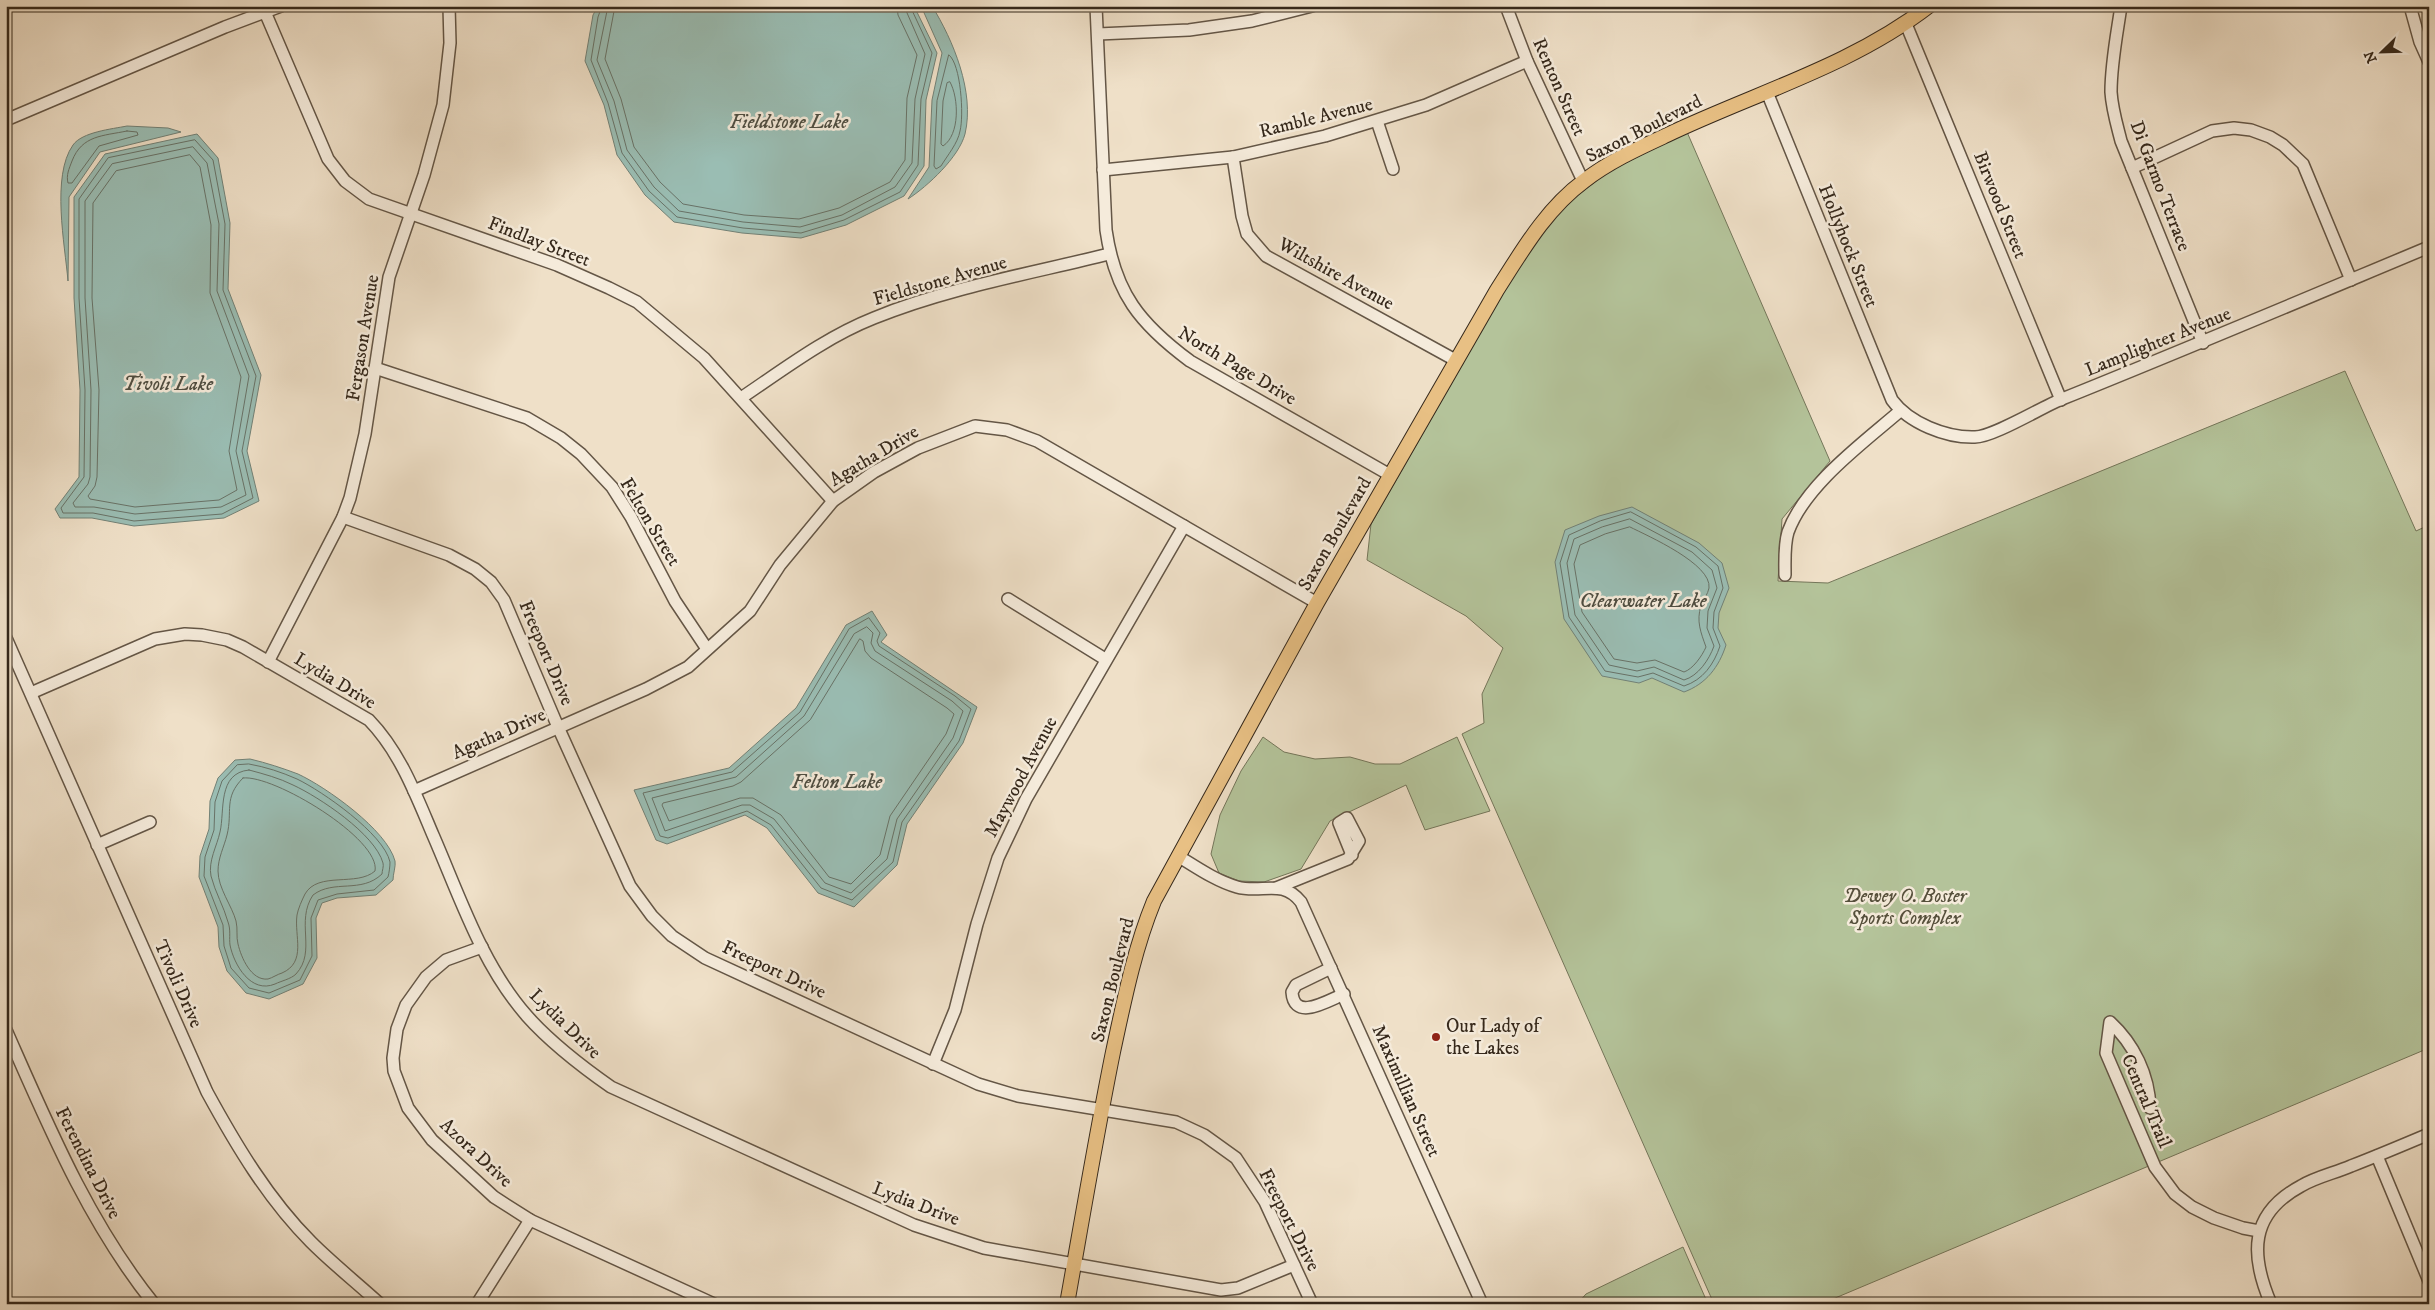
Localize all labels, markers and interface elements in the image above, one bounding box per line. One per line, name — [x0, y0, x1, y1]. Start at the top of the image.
north arrow — [2358, 28, 2408, 78]
street label: Renton Street — [1527, 35, 1591, 139]
text: N — [2360, 47, 2381, 65]
street label: Saxon Boulevard — [1582, 90, 1706, 168]
street label: Ramble Avenue — [1257, 93, 1375, 143]
water label: Fieldstone Lake — [730, 110, 849, 135]
street label: Di Garmo Terrace — [2125, 118, 2195, 255]
street label: Birwood Street — [1968, 148, 2032, 262]
street label: Hollyhock Street — [1813, 181, 1883, 311]
street label: Findlay Street — [485, 212, 593, 272]
street label: Wiltshire Avenue — [1273, 232, 1398, 315]
street label: Fieldstone Avenue — [871, 251, 1010, 311]
street label: Fergason Avenue — [342, 273, 384, 403]
street label: Lamplighter Avenue — [2082, 302, 2234, 382]
street label: North Page Drive — [1174, 322, 1301, 410]
water label: Tivoli Lake — [123, 372, 214, 397]
street label: Agatha Drive — [825, 420, 923, 492]
street label: Saxon Boulevard — [1293, 473, 1377, 595]
street label: Felton Street — [615, 474, 685, 570]
water label: Clearwater Lake — [1579, 589, 1708, 614]
street label: Freeport Drive — [514, 597, 578, 709]
street label: Lydia Drive — [290, 648, 380, 714]
street label: Agatha Drive — [449, 703, 549, 765]
street label: Maywood Avenue — [980, 713, 1063, 841]
water label: Felton Lake — [792, 770, 883, 795]
park label: Dewey O. Boster Sports Complex — [1844, 885, 1968, 931]
street label: Saxon Boulevard — [1086, 915, 1140, 1045]
street label: Freeport Drive — [718, 936, 830, 1004]
street label: Tivoli Drive — [148, 937, 208, 1032]
street label: Lydia Drive — [524, 984, 606, 1064]
place label: Our Lady of the Lakes — [1446, 1015, 1542, 1060]
street label: Maximillian Street — [1367, 1021, 1445, 1161]
marker: Our Lady of the Lakes — [1430, 1031, 1442, 1043]
street label: Central Trail — [2116, 1051, 2176, 1152]
street label: Ferendina Drive — [50, 1103, 126, 1223]
street label: Azora Drive — [435, 1114, 517, 1193]
street label: Freeport Drive — [1253, 1165, 1325, 1275]
street label: Lydia Drive — [869, 1177, 963, 1231]

